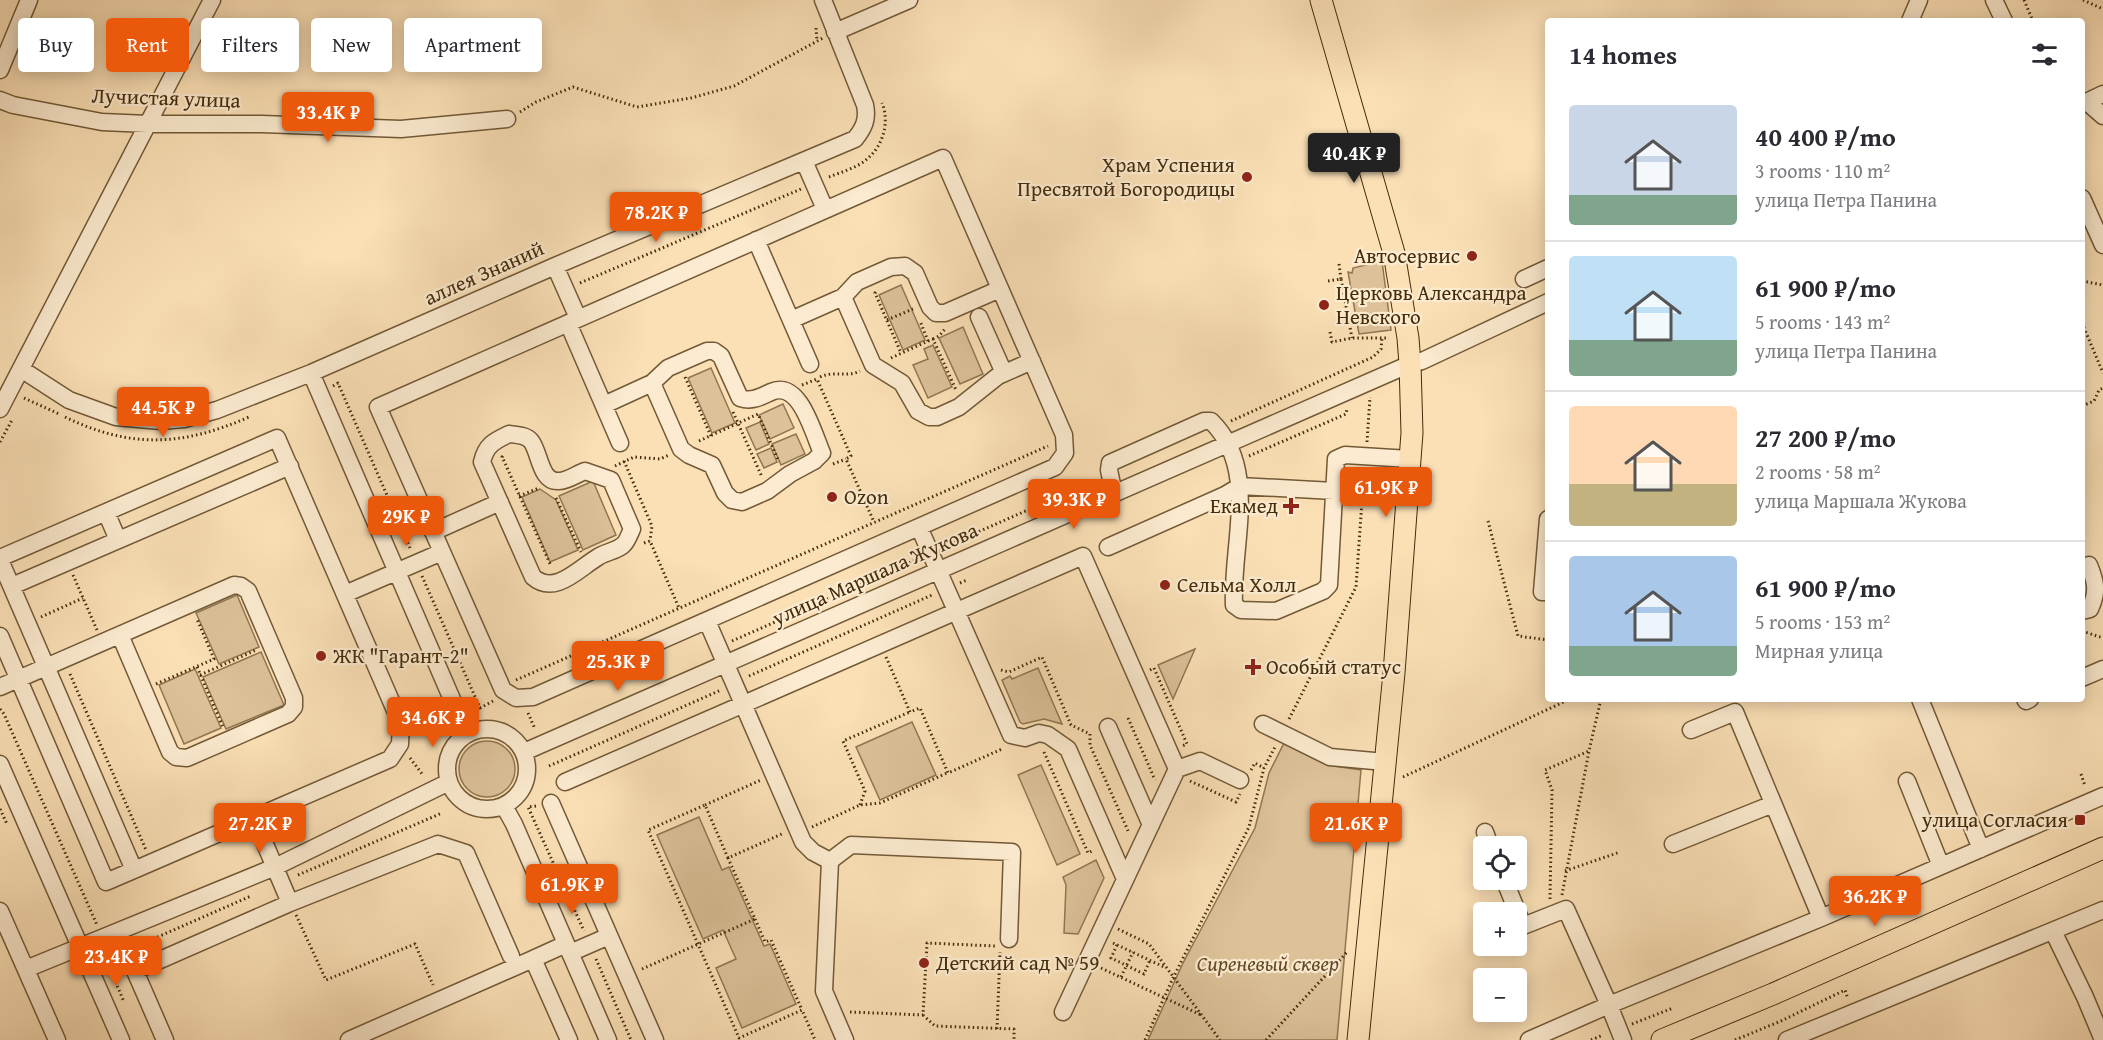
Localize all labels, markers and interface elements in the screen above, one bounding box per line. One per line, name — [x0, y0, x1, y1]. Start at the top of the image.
chip: Buy — [18, 18, 94, 72]
chip: Rent — [106, 18, 189, 72]
chip: Filters — [201, 18, 299, 72]
chip: New — [311, 18, 392, 72]
chip: Apartment — [404, 18, 542, 72]
text: 14 homes — [1569, 35, 1677, 74]
icon: filters — [2028, 38, 2061, 71]
street label: Лучистая улица — [91, 79, 241, 116]
pin: 33.4K ₽ — [273, 92, 383, 143]
text: 33.4K ₽ — [296, 97, 360, 126]
text: 40 400 ₽/mo — [1755, 117, 1896, 156]
icon: home — [1617, 129, 1689, 201]
pin: 40.4K ₽ — [1299, 133, 1409, 184]
text: 40.4K ₽ — [1322, 138, 1386, 167]
place label: Храм Успения Пресвятой Богородицы — [1017, 149, 1235, 204]
text: 3 rooms · 110 m² — [1755, 156, 1890, 185]
marker: Храм Успения Пресвятой Богородицы — [1240, 170, 1254, 184]
text: улица Петра Панина — [1755, 185, 1937, 214]
pin: 78.2K ₽ — [601, 192, 711, 243]
text: 78.2K ₽ — [624, 197, 688, 226]
street label: аллея Знаний — [419, 232, 549, 313]
place label: Автосервис — [1354, 240, 1460, 271]
marker: Автосервис — [1465, 249, 1479, 263]
text: 61 900 ₽/mo — [1755, 268, 1896, 307]
place label: Церковь Александра Невского — [1336, 277, 1527, 332]
icon: home — [1617, 280, 1689, 352]
marker: Церковь Александра Невского — [1317, 298, 1331, 312]
text: 5 rooms · 143 m² — [1755, 307, 1890, 336]
text: улица Петра Панина — [1755, 336, 1937, 365]
pin: 44.5K ₽ — [108, 387, 218, 438]
text: 44.5K ₽ — [131, 392, 195, 421]
text: 27 200 ₽/mo — [1755, 418, 1896, 457]
icon: home — [1617, 430, 1689, 502]
text: 2 rooms · 58 m² — [1755, 457, 1881, 486]
pin: 61.9K ₽ — [1331, 467, 1441, 518]
text: 61.9K ₽ — [1354, 472, 1418, 501]
pin: 39.3K ₽ — [1019, 479, 1129, 530]
place label: Ozon — [844, 481, 889, 512]
text: 39.3K ₽ — [1042, 484, 1106, 513]
text: улица Маршала Жукова — [1755, 486, 1967, 515]
marker: Ozon — [825, 490, 839, 504]
place label: Екамед — [1210, 490, 1279, 521]
pin: 29K ₽ — [364, 496, 448, 547]
marker: Екамед — [1282, 497, 1300, 515]
text: 29K ₽ — [382, 501, 430, 530]
street label: улица Маршала Жукова — [766, 514, 983, 633]
text: 61 900 ₽/mo — [1755, 568, 1896, 607]
place label: Сельма Холл — [1177, 569, 1297, 600]
marker: Сельма Холл — [1158, 578, 1172, 592]
icon: home — [1617, 580, 1689, 652]
text: 5 rooms · 153 m² — [1755, 607, 1890, 636]
text: Мирная улица — [1755, 636, 1883, 665]
place label: ЖК "Гарант-2" — [332, 640, 469, 671]
pin: 25.3K ₽ — [563, 641, 673, 692]
text: 25.3K ₽ — [586, 646, 650, 675]
marker: ЖК "Гарант-2" — [314, 649, 328, 663]
place label: Особый статус — [1266, 651, 1401, 682]
marker: Особый статус — [1244, 658, 1262, 676]
pin: 34.6K ₽ — [378, 697, 488, 748]
text: 34.6K ₽ — [401, 702, 465, 731]
pin: 27.2K ₽ — [205, 803, 315, 854]
pin: 21.6K ₽ — [1301, 803, 1411, 854]
place label: улица Согласия — [1921, 804, 2068, 835]
text: 27.2K ₽ — [228, 808, 292, 837]
text: 21.6K ₽ — [1324, 808, 1388, 837]
marker: улица Согласия — [2073, 813, 2087, 827]
map controls — [1473, 836, 1527, 1022]
button: locate — [1473, 836, 1527, 890]
pin: 61.9K ₽ — [517, 864, 627, 915]
text: 61.9K ₽ — [540, 869, 604, 898]
pin: 36.2K ₽ — [1820, 876, 1930, 927]
text: 36.2K ₽ — [1843, 881, 1907, 910]
button: + — [1473, 902, 1527, 956]
pin: 23.4K ₽ — [61, 936, 171, 987]
text: 23.4K ₽ — [84, 941, 148, 970]
place label: Детский сад № 59 — [935, 947, 1099, 978]
park label: Сиреневый сквер — [1197, 948, 1339, 979]
marker: Детский сад № 59 — [917, 956, 931, 970]
button: − — [1473, 968, 1527, 1022]

